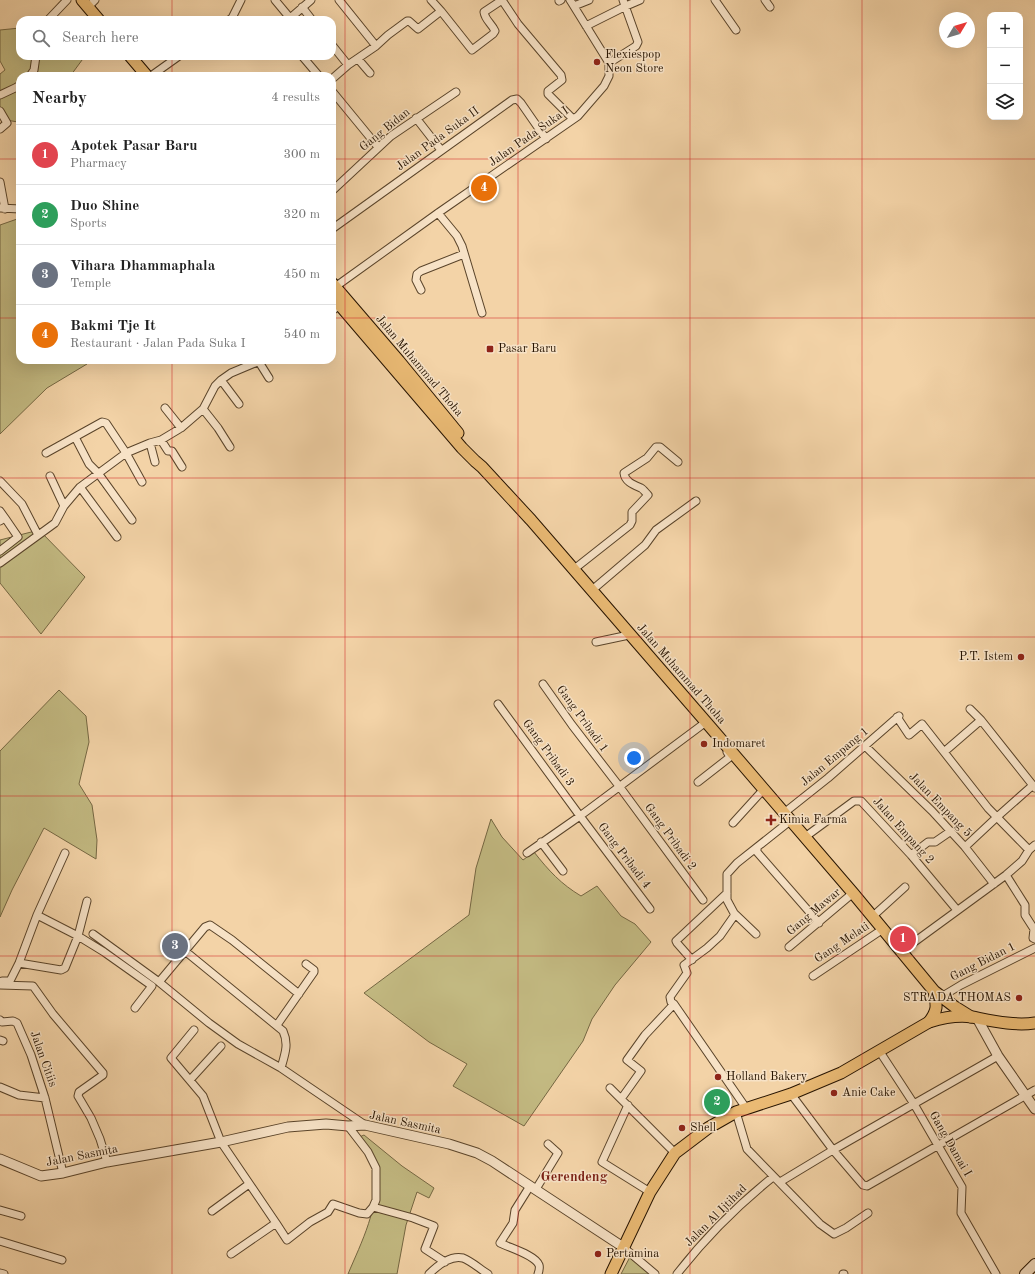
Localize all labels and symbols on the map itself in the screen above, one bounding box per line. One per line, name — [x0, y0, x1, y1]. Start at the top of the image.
north arrow — [939, 12, 975, 48]
place label: Flexiespop Neon Store — [605, 49, 664, 75]
marker: Flexiespop Neon Store — [592, 57, 602, 67]
street label: Jalan Pada Suka II — [394, 105, 482, 173]
street label: Jalan Pada Suka I — [487, 105, 571, 169]
street label: Gang Bidan — [357, 106, 413, 154]
pin: 4 — [471, 173, 497, 203]
street label: Jalan Muhammad Thoha — [373, 313, 465, 419]
place label: Pasar Baru — [498, 343, 557, 355]
marker: Pasar Baru — [485, 344, 495, 354]
street label: Jalan Muhammad Thoha — [634, 622, 728, 726]
place label: P.T. Istem — [959, 651, 1013, 663]
marker: P.T. Istem — [1016, 652, 1026, 662]
street label: Gang Pribadi 1 — [554, 683, 610, 755]
street label: Gang Pribadi 3 — [520, 717, 576, 789]
street label: Jalan Empang 1 — [799, 725, 871, 789]
place label: Indomaret — [712, 738, 766, 750]
marker: Indomaret — [699, 739, 709, 749]
your location — [624, 748, 644, 768]
street label: Jalan Empang 5 — [906, 770, 974, 840]
street label: Jalan Empang 2 — [870, 796, 936, 866]
street label: Gang Pribadi 2 — [642, 801, 698, 873]
place label: Kimia Farma — [779, 814, 847, 826]
marker: Kimia Farma — [766, 815, 776, 825]
street label: Gang Pribadi 4 — [595, 821, 653, 891]
street label: Gang Mawar — [785, 886, 843, 938]
street label: Gang Melati — [812, 920, 872, 966]
pin: 1 — [890, 924, 916, 954]
pin: 3 — [162, 931, 188, 961]
street label: Gang Bidan 1 — [948, 940, 1018, 984]
place label: STRADA THOMAS — [903, 992, 1011, 1004]
marker: STRADA THOMAS — [1014, 993, 1024, 1003]
street label: Jalan Citiis — [27, 1029, 59, 1089]
place label: Holland Bakery — [726, 1071, 808, 1083]
marker: Holland Bakery — [713, 1072, 723, 1082]
pin: 2 — [704, 1087, 730, 1117]
place label: Anie Cake — [842, 1087, 896, 1099]
marker: Anie Cake — [829, 1088, 839, 1098]
street label: Gang Damai I — [927, 1109, 974, 1179]
street label: Jalan Sasmita — [368, 1110, 442, 1136]
place label: Shell — [690, 1122, 716, 1134]
marker: Shell — [677, 1123, 687, 1133]
street label: Jalan Sasmita — [45, 1143, 119, 1169]
district label: Gerendeng — [541, 1170, 608, 1184]
street label: Jalan Al Ijtihad — [683, 1183, 749, 1249]
place label: Pertamina — [606, 1248, 659, 1260]
marker: Pertamina — [593, 1249, 603, 1259]

